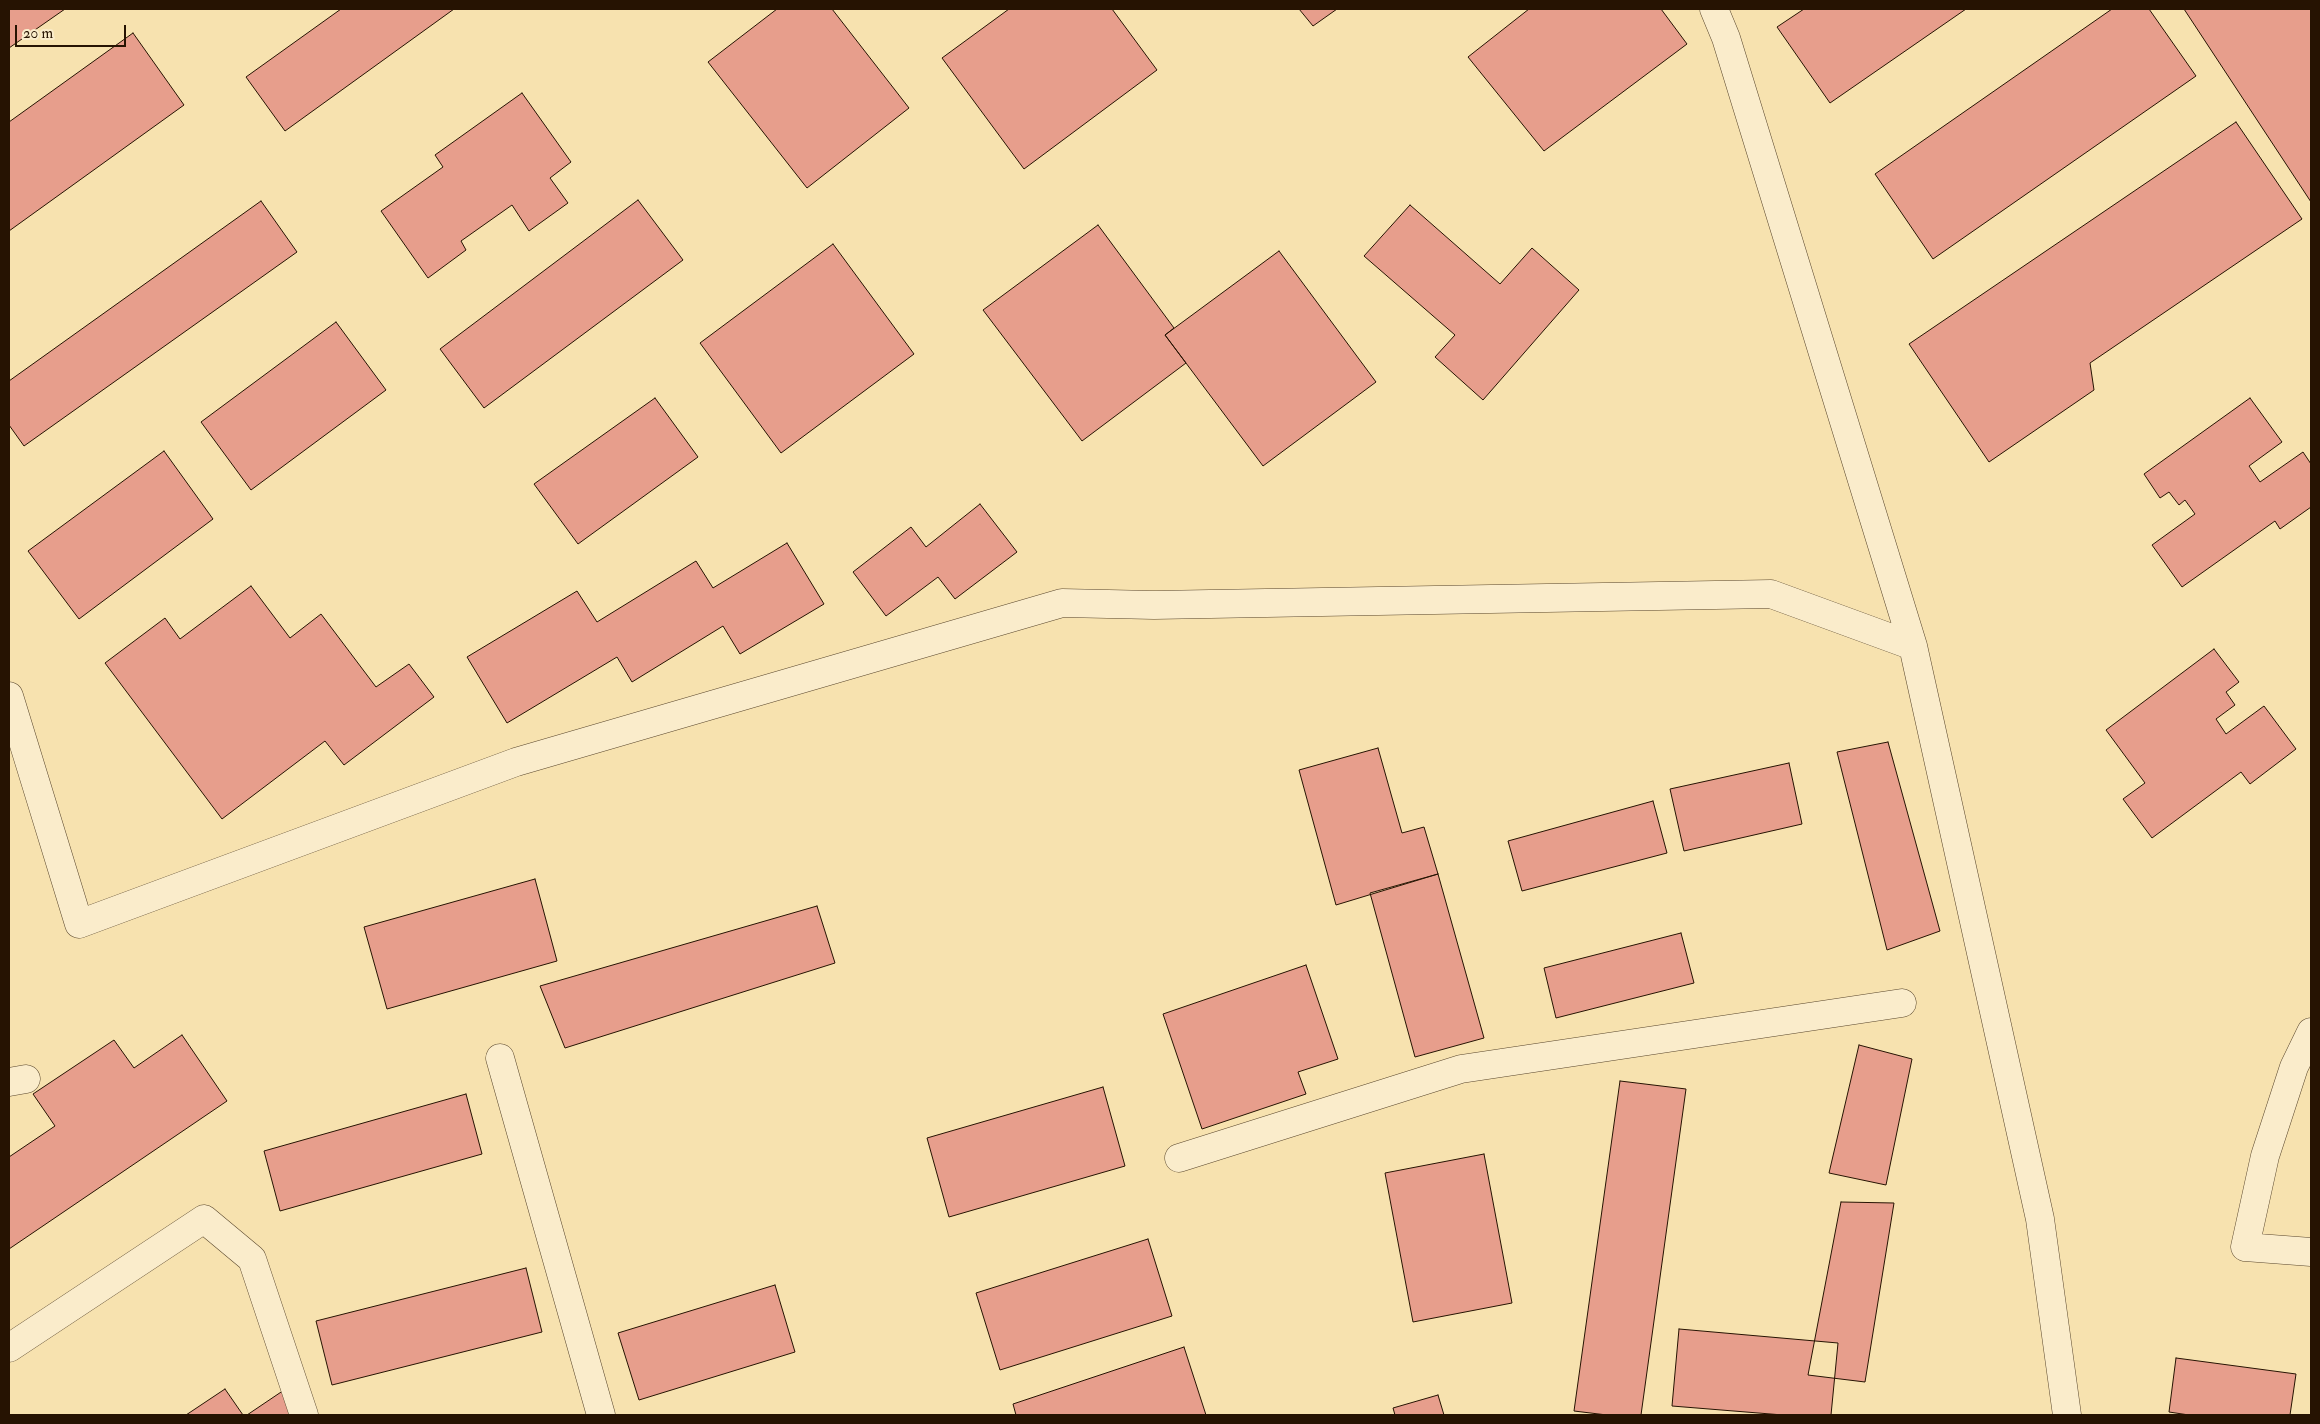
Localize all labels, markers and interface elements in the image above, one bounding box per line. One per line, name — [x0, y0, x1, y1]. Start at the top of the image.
scale bar — [18, 15, 129, 47]
text: 20 m — [23, 24, 53, 43]

